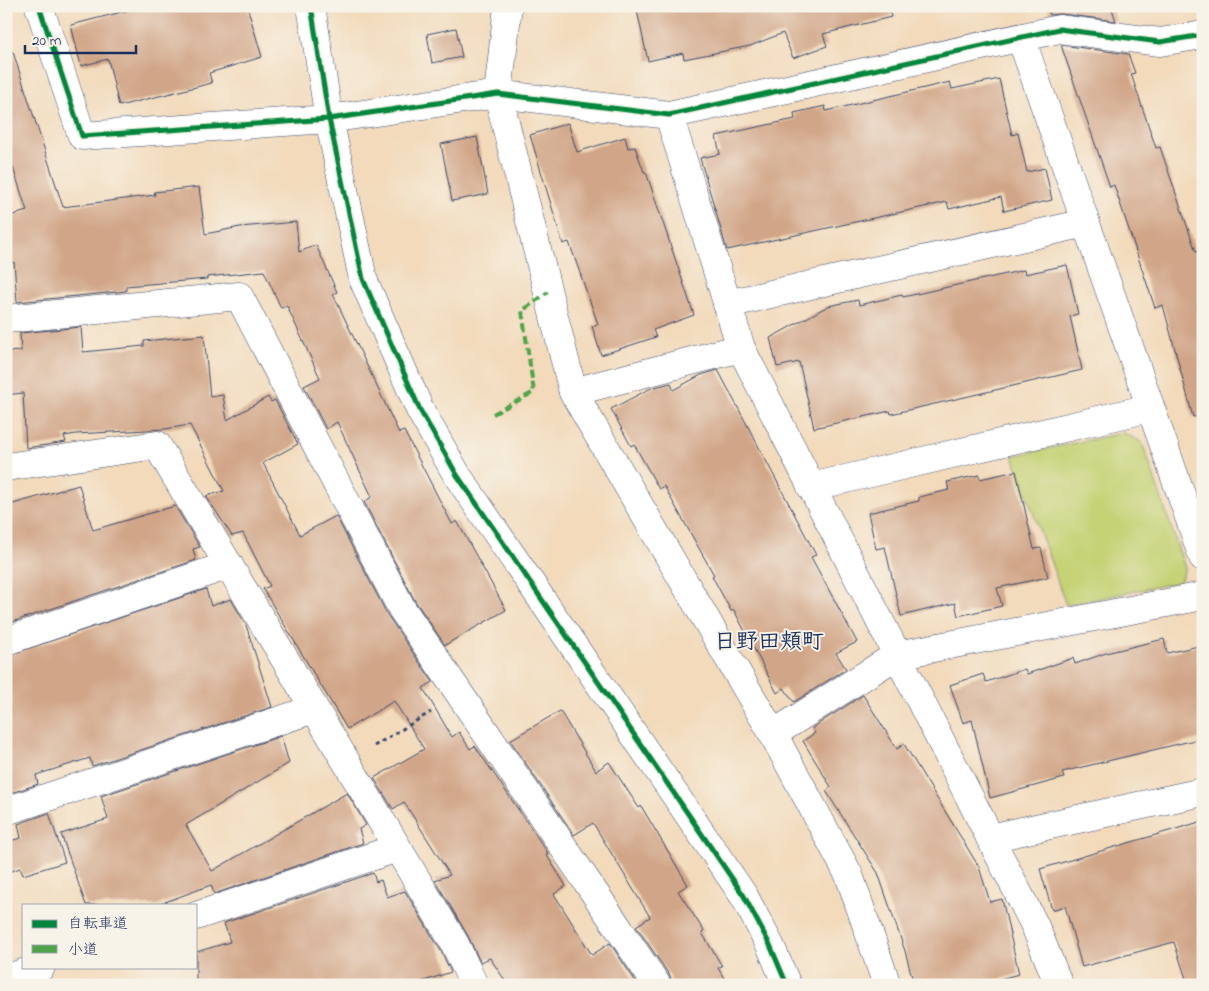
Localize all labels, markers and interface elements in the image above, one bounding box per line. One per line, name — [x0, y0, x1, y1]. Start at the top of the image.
scale bar — [25, 22, 136, 54]
text: 20 m — [32, 30, 62, 52]
district label: 日野田頬町 — [714, 627, 824, 659]
legend — [22, 904, 198, 968]
text: 自転車道 — [68, 913, 128, 935]
text: 小道 — [68, 939, 98, 961]

